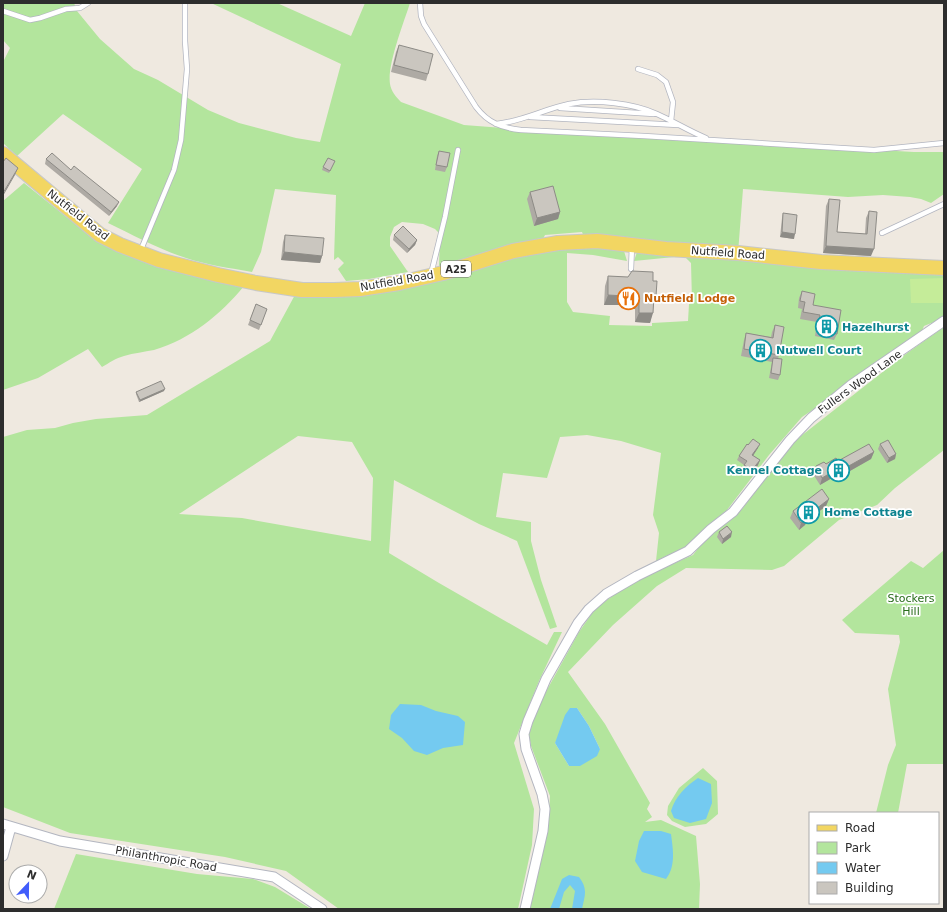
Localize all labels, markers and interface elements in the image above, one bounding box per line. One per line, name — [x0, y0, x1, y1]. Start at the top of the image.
street label: Nutfield Road — [45, 187, 111, 243]
street label: Nutfield Road — [690, 244, 766, 262]
road number: A25 — [441, 261, 471, 277]
street label: Nutfield Road — [359, 268, 435, 294]
restaurant icon: Nutfield Lodge — [616, 285, 642, 311]
place label: Nutfield Lodge — [644, 292, 735, 305]
building icon: Hazelhurst — [814, 314, 840, 340]
place label: Hazelhurst — [842, 321, 909, 334]
building icon: Nutwell Court — [748, 337, 774, 363]
place label: Nutwell Court — [776, 344, 861, 357]
street label: Fullers Wood Lane — [816, 347, 905, 417]
building icon: Kennel Cottage — [825, 457, 851, 483]
place label: Kennel Cottage — [727, 464, 822, 477]
building icon: Home Cottage — [795, 499, 821, 525]
place label: Home Cottage — [824, 506, 912, 519]
park label: Stockers Hill — [887, 592, 935, 618]
legend — [809, 812, 939, 904]
text: Road — [845, 821, 875, 835]
text: Park — [845, 841, 871, 855]
street label: Philanthropic Road — [114, 844, 218, 874]
text: Water — [845, 861, 881, 875]
north arrow — [8, 864, 48, 904]
text: N — [25, 867, 38, 883]
text: Building — [845, 881, 894, 895]

